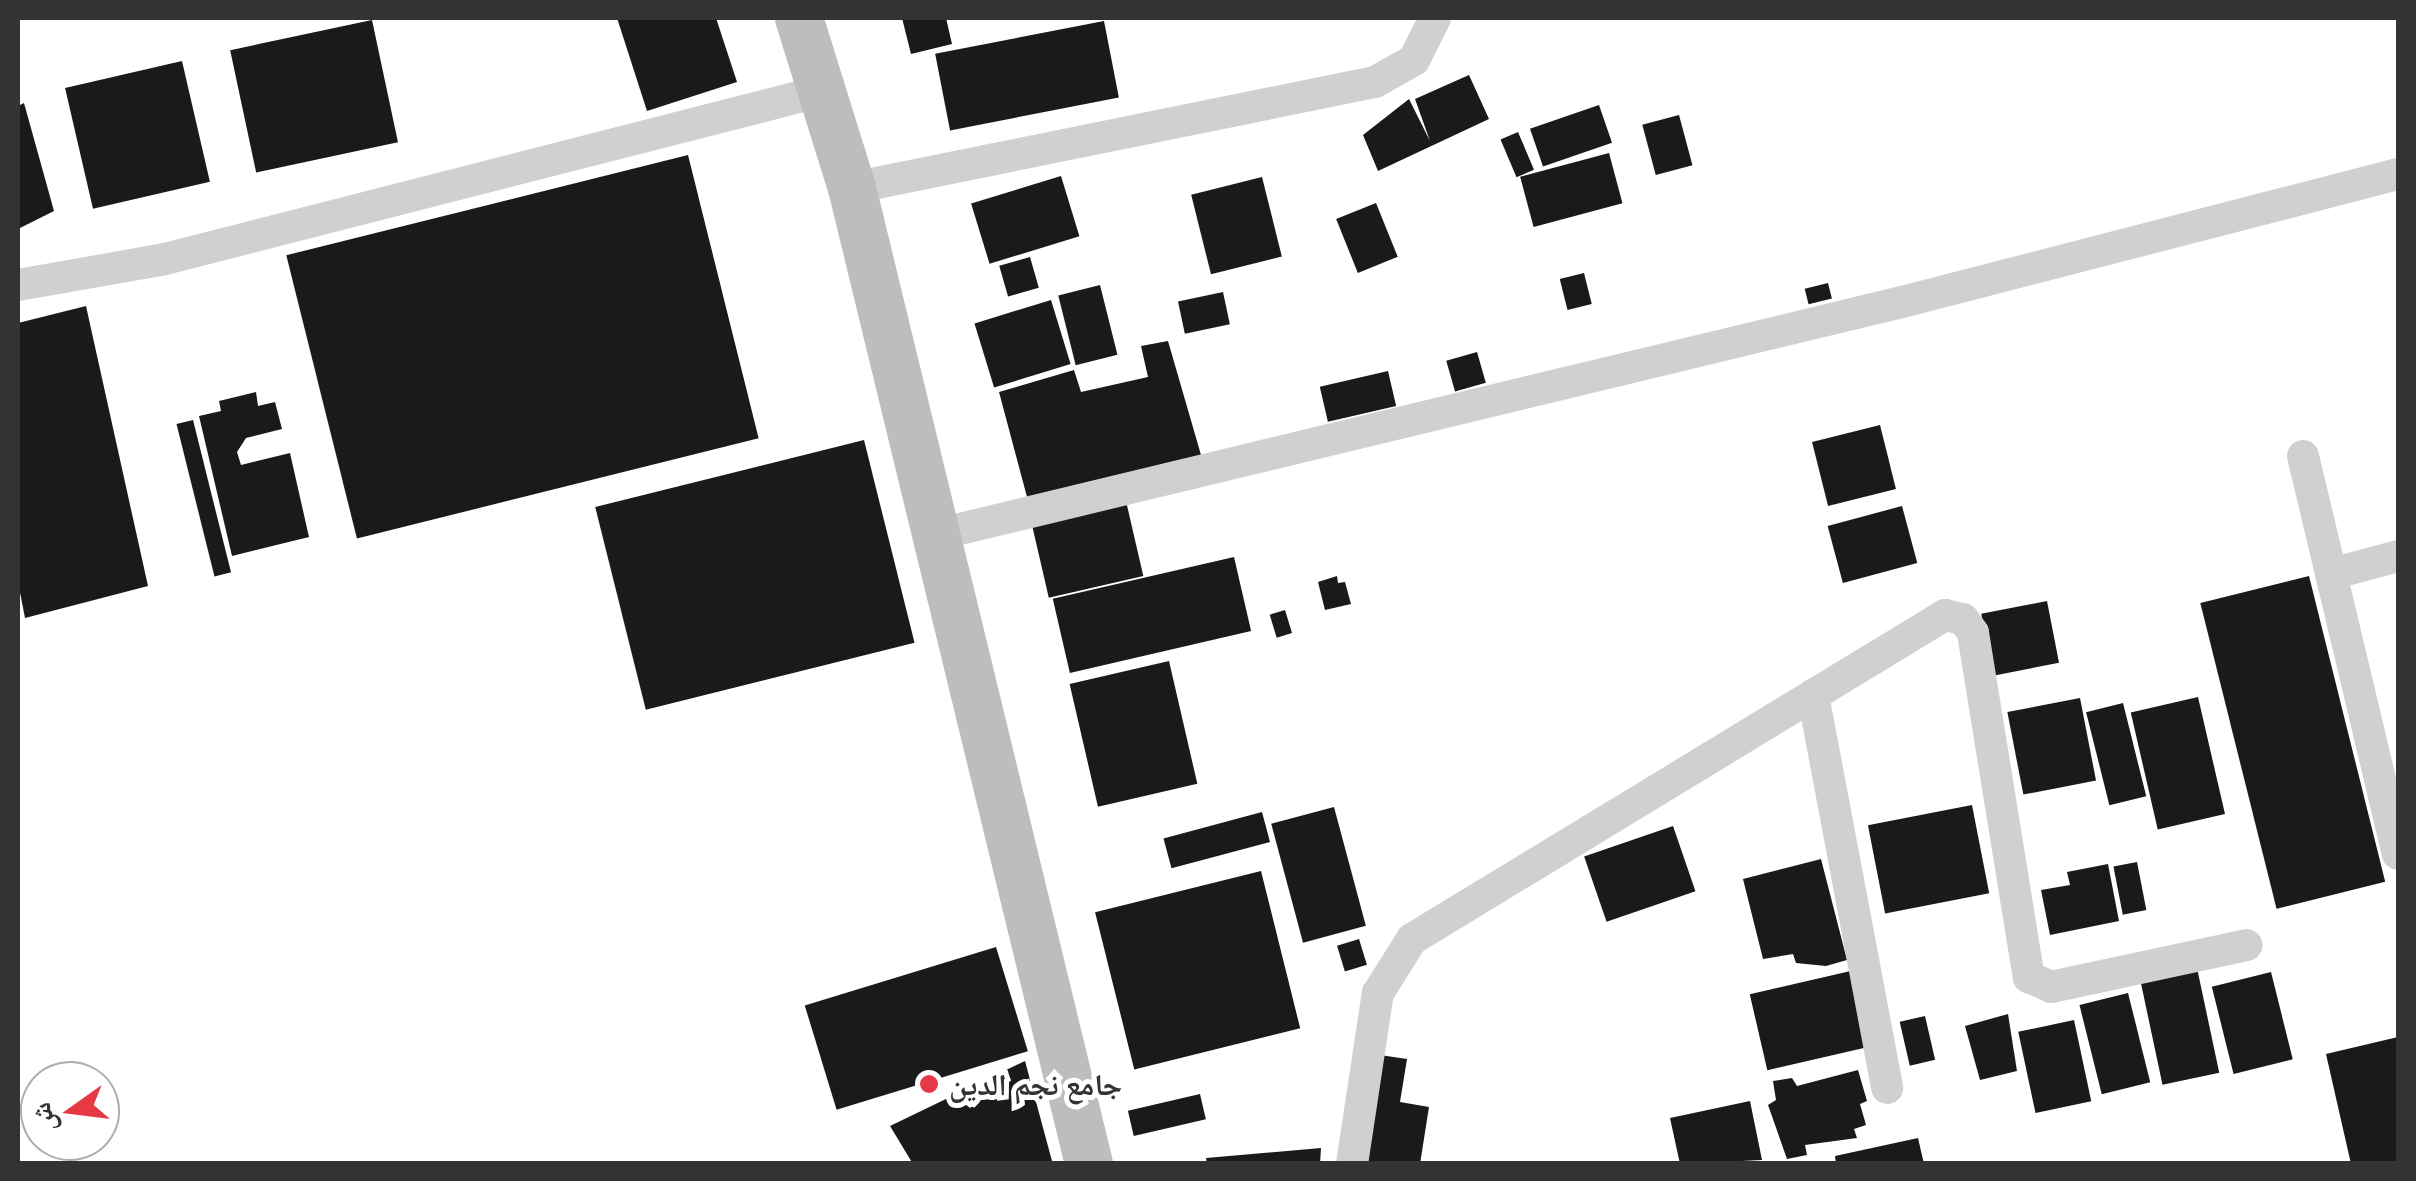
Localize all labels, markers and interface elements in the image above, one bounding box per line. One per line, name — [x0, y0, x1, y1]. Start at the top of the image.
north arrow — [20, 1061, 120, 1161]
place label: جامع نجم الدين — [949, 1066, 1122, 1102]
marker: جامع نجم الدين — [918, 1073, 940, 1095]
text: ش — [23, 1099, 63, 1136]

